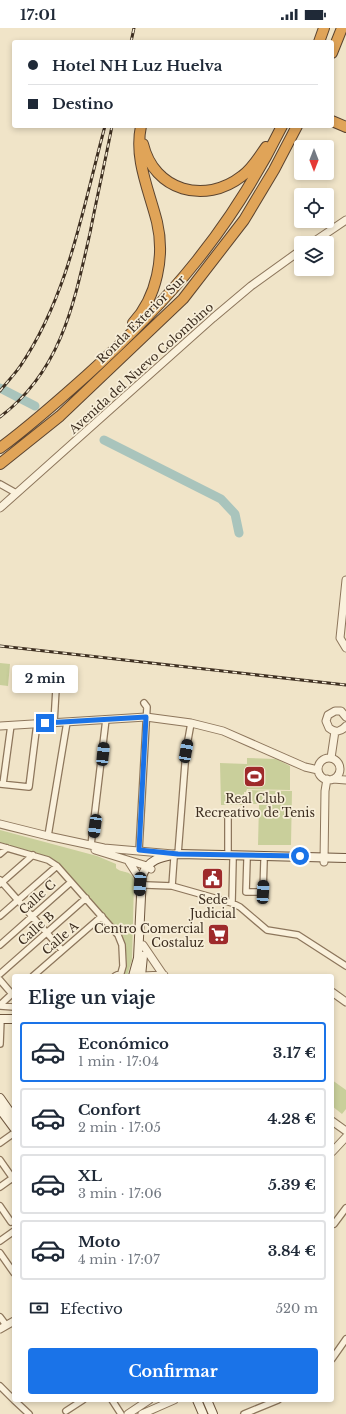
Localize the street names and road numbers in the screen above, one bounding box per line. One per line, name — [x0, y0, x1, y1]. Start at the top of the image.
street label: Ronda Exterior Sur — [94, 271, 189, 366]
street label: Avenida del Nuevo Colombino — [65, 299, 216, 437]
street label: Calle C — [16, 877, 58, 917]
street label: Calle B — [15, 908, 57, 948]
street label: Calle A — [39, 918, 82, 958]

